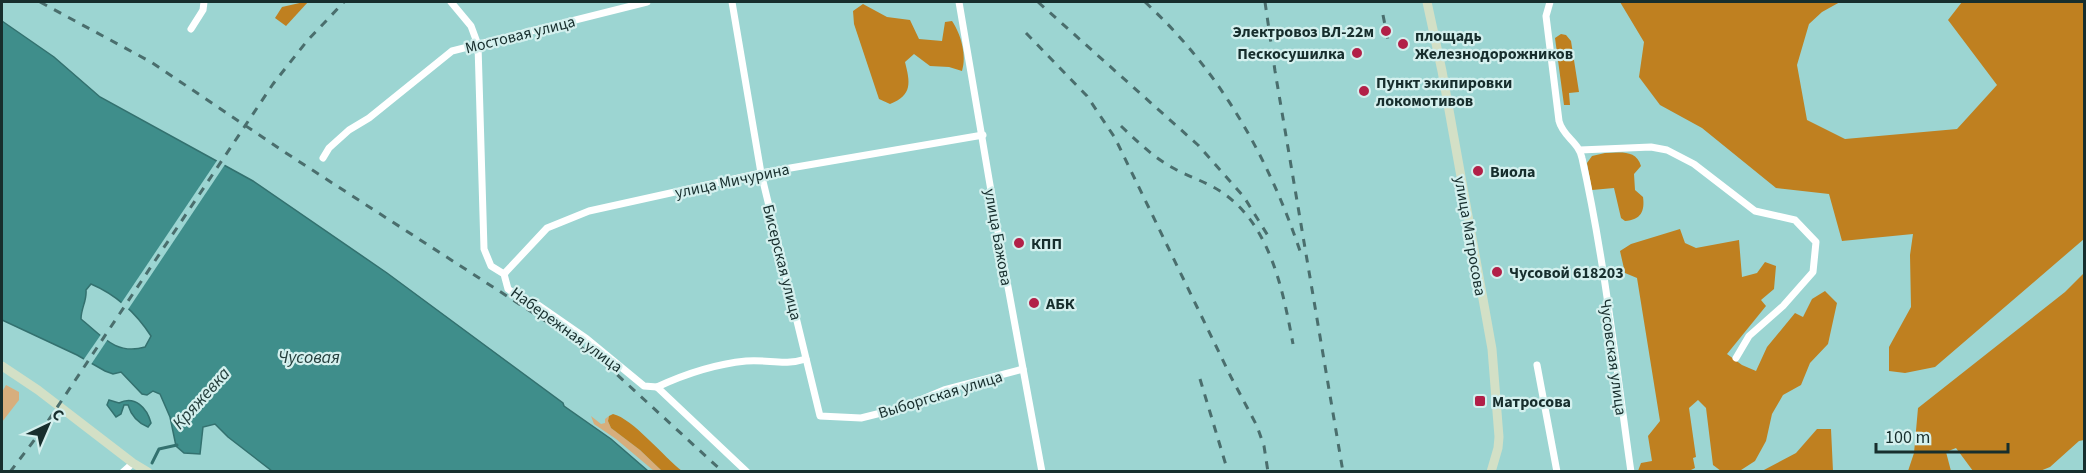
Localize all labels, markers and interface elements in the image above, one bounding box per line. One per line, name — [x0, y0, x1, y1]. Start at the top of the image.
street label: Мостовая улица — [463, 11, 578, 59]
place label: Электровоз ВЛ-22м — [1232, 21, 1374, 43]
marker: Электровоз ВЛ-22м — [1379, 24, 1393, 38]
place label: площадь Железнодорожников — [1415, 25, 1573, 65]
marker: площадь Железнодорожников — [1396, 37, 1410, 51]
place label: Пескосушилка — [1237, 43, 1345, 65]
marker: Пескосушилка — [1350, 46, 1364, 60]
place label: Пункт экипировки локомотивов — [1376, 72, 1512, 112]
marker: Пункт экипировки локомотивов — [1357, 84, 1371, 98]
street label: улица Мичурина — [673, 158, 791, 204]
place label: Виола — [1490, 161, 1536, 183]
marker: Виола — [1471, 164, 1485, 178]
street label: улица Матросова — [1449, 175, 1491, 298]
street label: улица Бажова — [979, 187, 1017, 287]
street label: Бисерская улица — [757, 202, 807, 322]
place label: КПП — [1031, 233, 1062, 255]
marker: КПП — [1012, 236, 1026, 250]
place label: Чусовой 618203 — [1509, 262, 1624, 284]
marker: Чусовой 618203 — [1490, 265, 1504, 279]
street label: Набережная улица — [506, 282, 627, 378]
place label: АБК — [1045, 293, 1075, 315]
marker: АБК — [1027, 296, 1041, 310]
street label: Чусовская улица — [1594, 298, 1632, 417]
water label: Чусовая — [278, 345, 340, 370]
water label: Кряжевка — [167, 362, 236, 435]
street label: Выборгская улица — [875, 366, 1005, 424]
place label: Матросова — [1492, 391, 1571, 413]
marker: Матросова — [1473, 394, 1487, 408]
north arrow — [18, 395, 78, 455]
text: С — [47, 404, 69, 426]
scale bar — [1876, 416, 2008, 454]
text: 100 m — [1885, 425, 1930, 450]

